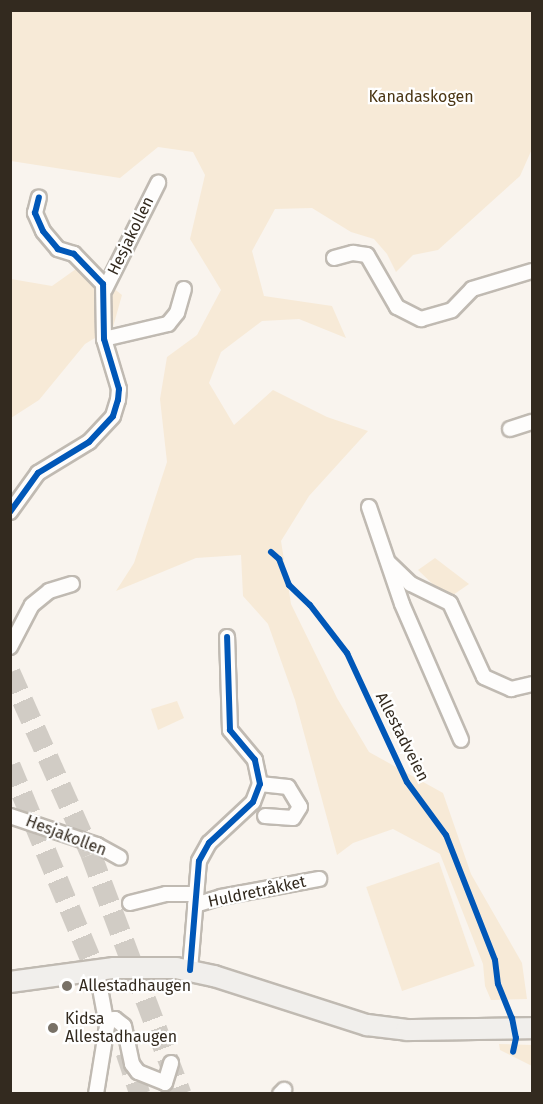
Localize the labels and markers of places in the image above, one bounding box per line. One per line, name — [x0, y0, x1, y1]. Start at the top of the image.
place label: Allestadhaugen — [79, 976, 191, 996]
marker: Allestadhaugen — [60, 979, 74, 993]
place label: Kidsa Allestadhaugen — [65, 1009, 177, 1047]
marker: Kidsa Allestadhaugen — [46, 1021, 60, 1035]

